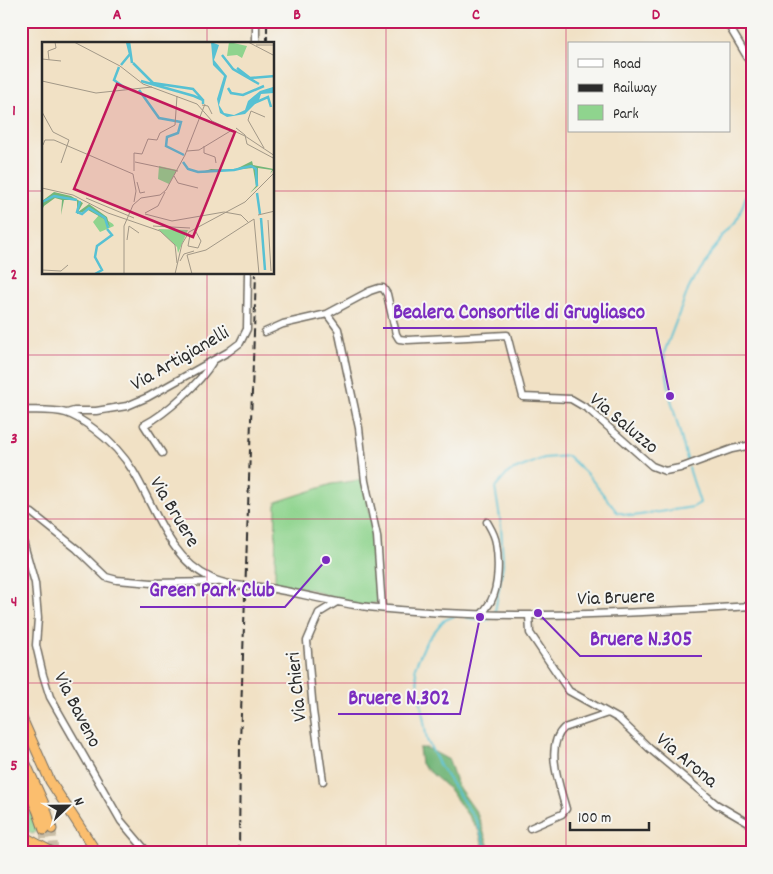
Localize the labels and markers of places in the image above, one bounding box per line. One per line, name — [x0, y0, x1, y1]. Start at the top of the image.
callout: Bealera Consortile di Grugliasco — [383, 292, 656, 328]
callout: Green Park Club — [140, 571, 285, 607]
callout: Bruere N.305 — [580, 620, 702, 656]
callout: Bruere N.302 — [338, 678, 460, 714]

